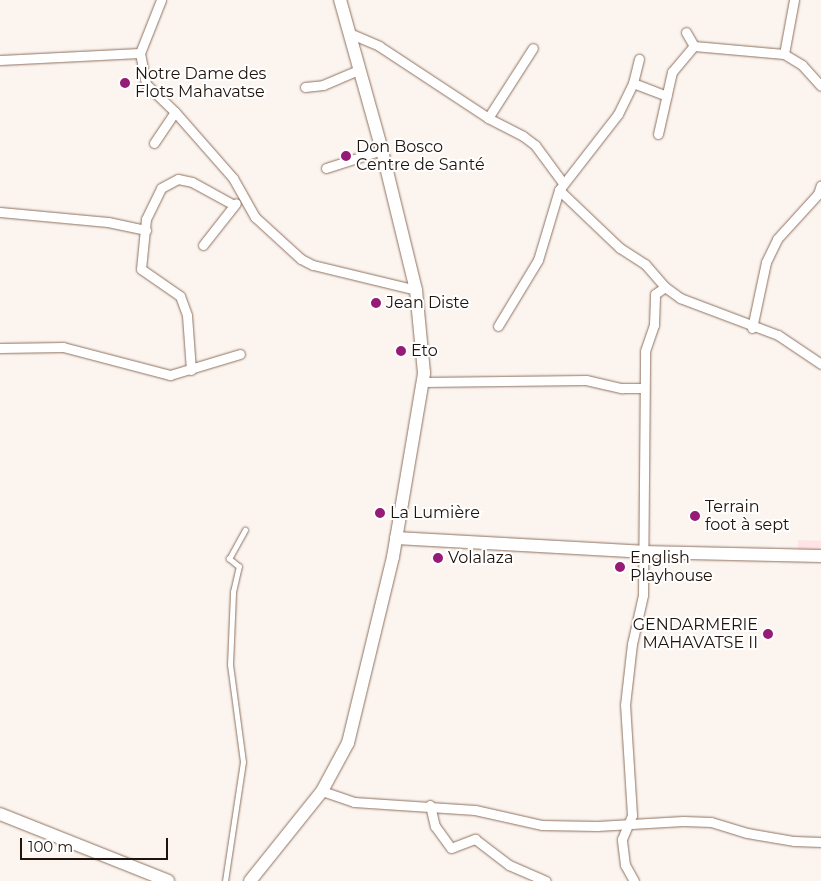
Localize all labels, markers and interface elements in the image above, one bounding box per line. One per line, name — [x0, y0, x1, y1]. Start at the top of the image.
place label: Notre Dame des Flots Mahavatse — [135, 64, 266, 102]
marker: Notre Dame des Flots Mahavatse — [119, 77, 131, 89]
place label: Don Bosco Centre de Santé — [356, 137, 485, 175]
marker: Don Bosco Centre de Santé — [340, 150, 352, 162]
place label: Jean Diste — [386, 293, 469, 313]
marker: Jean Diste — [370, 297, 382, 309]
place label: Eto — [411, 341, 438, 361]
marker: Eto — [395, 345, 407, 357]
place label: Terrain foot à sept — [705, 497, 789, 535]
place label: La Lumière — [390, 503, 480, 523]
marker: La Lumière — [374, 507, 386, 519]
marker: Terrain foot à sept — [689, 510, 701, 522]
place label: Volalaza — [448, 548, 513, 568]
place label: English Playhouse — [630, 548, 713, 586]
marker: Volalaza — [432, 552, 444, 564]
marker: English Playhouse — [614, 561, 626, 573]
place label: GENDARMERIE MAHAVATSE II — [633, 615, 758, 653]
marker: GENDARMERIE MAHAVATSE II — [762, 628, 774, 640]
scale bar — [22, 828, 170, 860]
text: 100 m — [28, 837, 73, 856]

